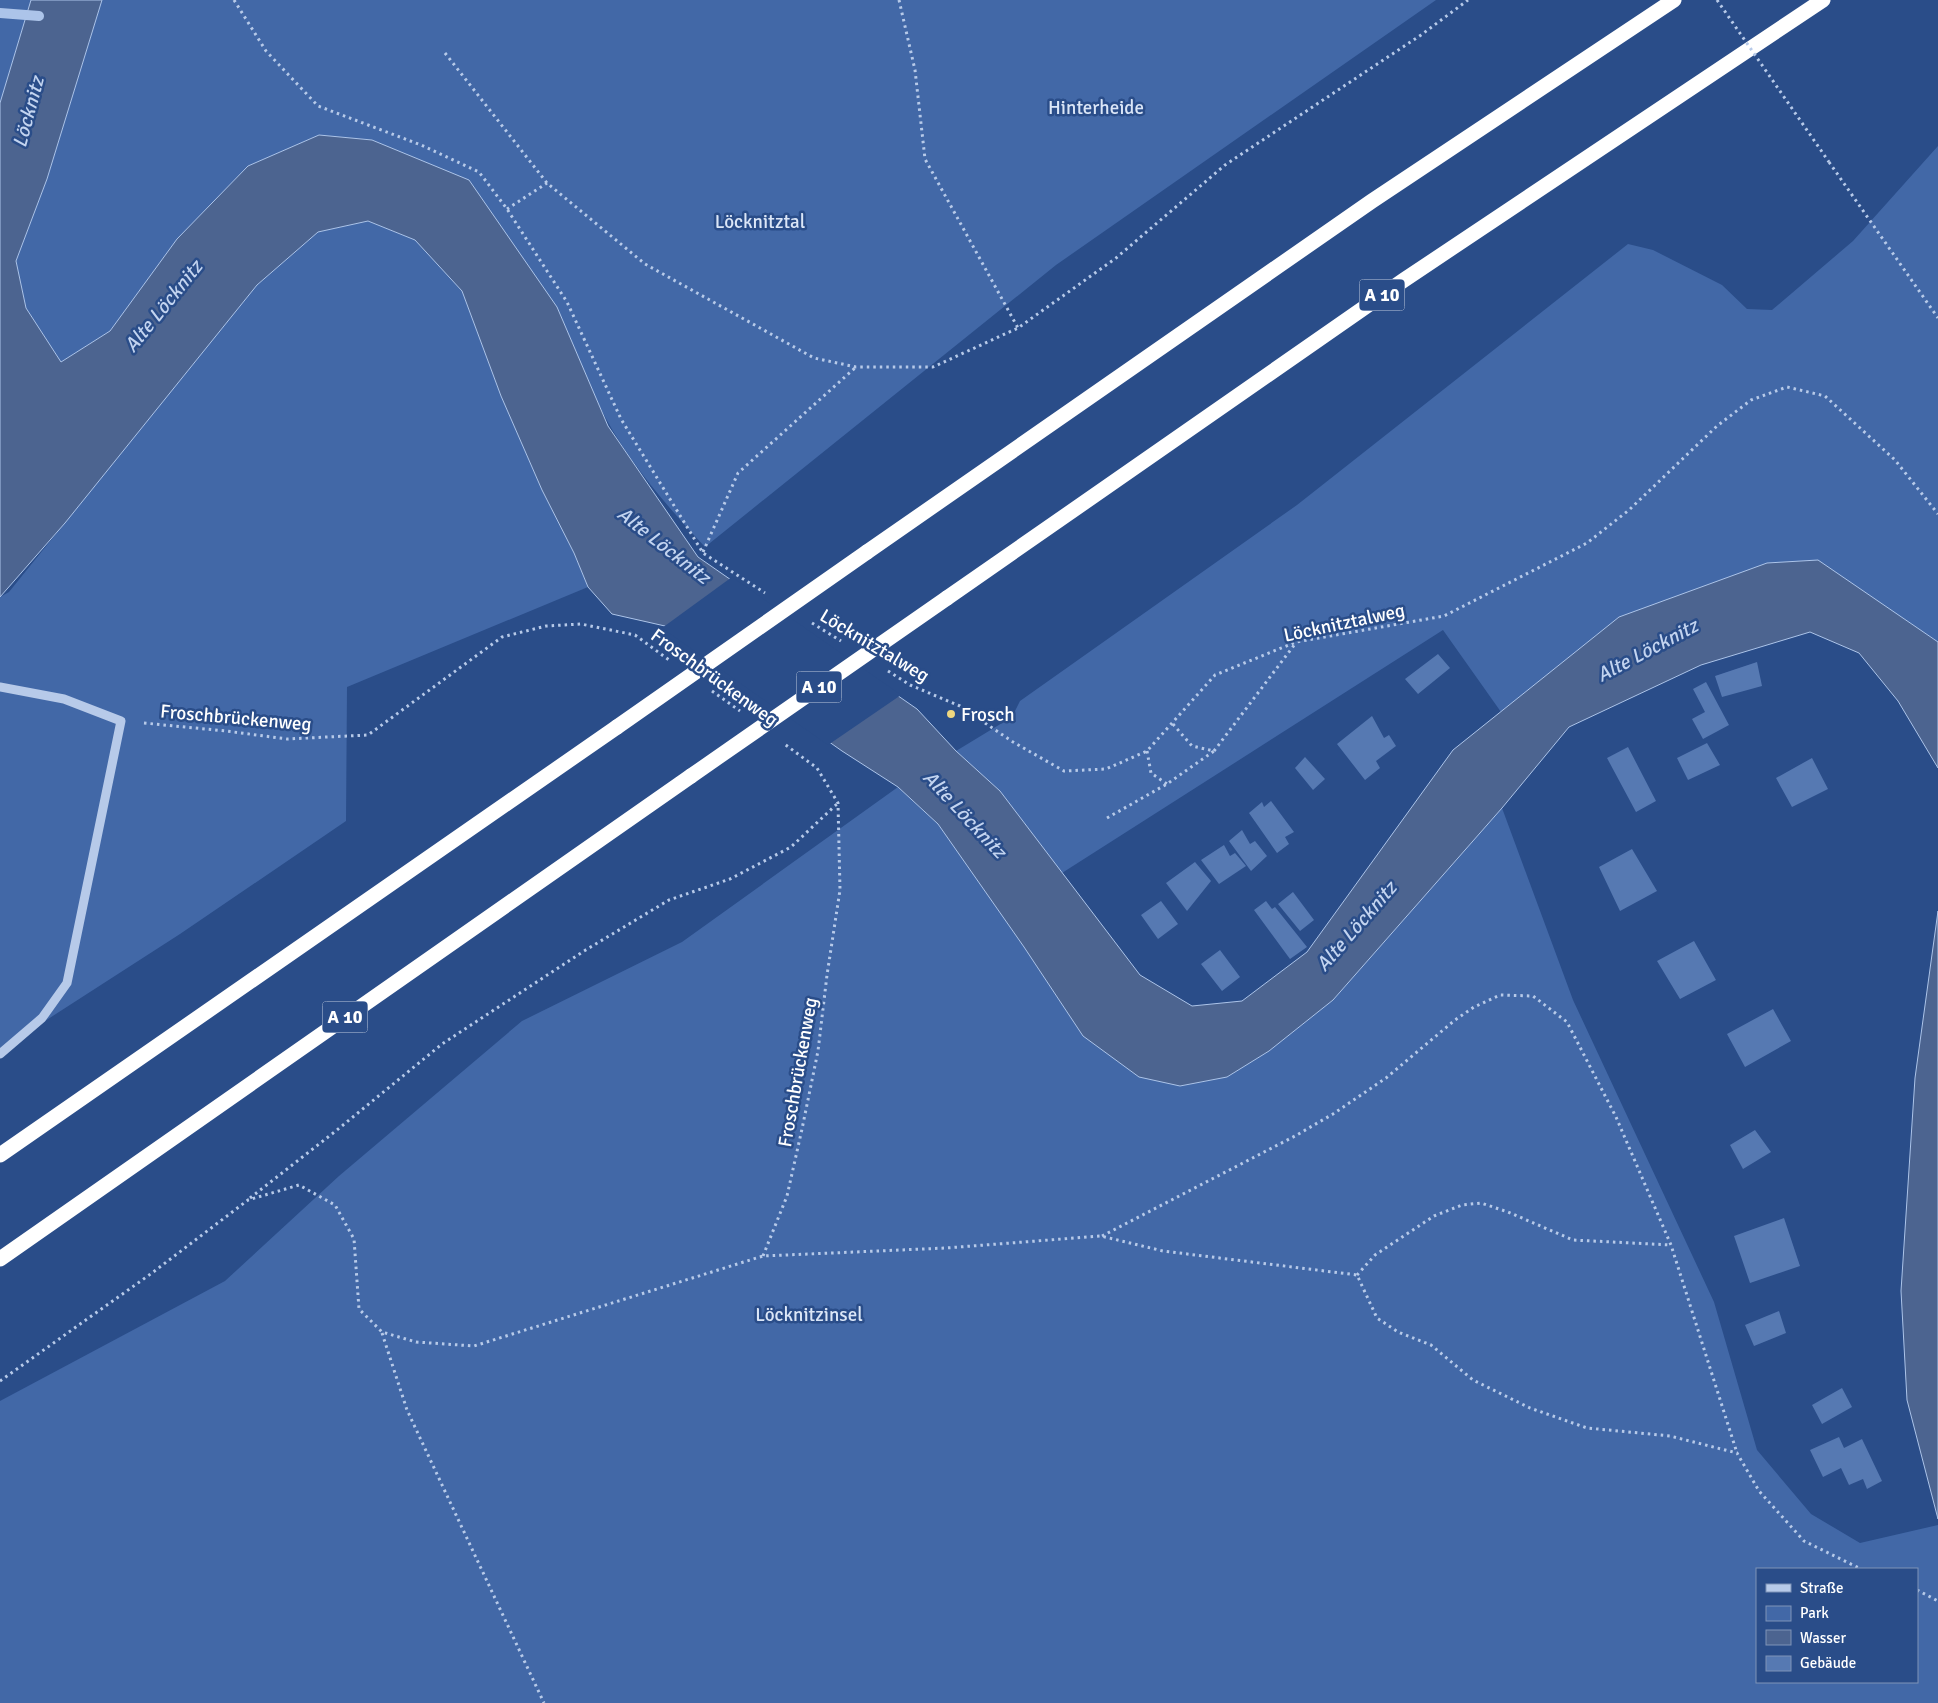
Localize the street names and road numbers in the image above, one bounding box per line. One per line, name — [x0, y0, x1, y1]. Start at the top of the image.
road number: A 10 — [1360, 280, 1404, 310]
street label: Löcknitztalweg — [1281, 598, 1407, 648]
street label: Löcknitztalweg — [815, 604, 934, 688]
street label: Froschbrückenweg — [646, 624, 783, 732]
road number: A 10 — [796, 672, 842, 702]
street label: Froschbrückenweg — [159, 699, 313, 737]
street label: Froschbrückenweg — [773, 995, 823, 1149]
road number: A 10 — [322, 1002, 368, 1032]

